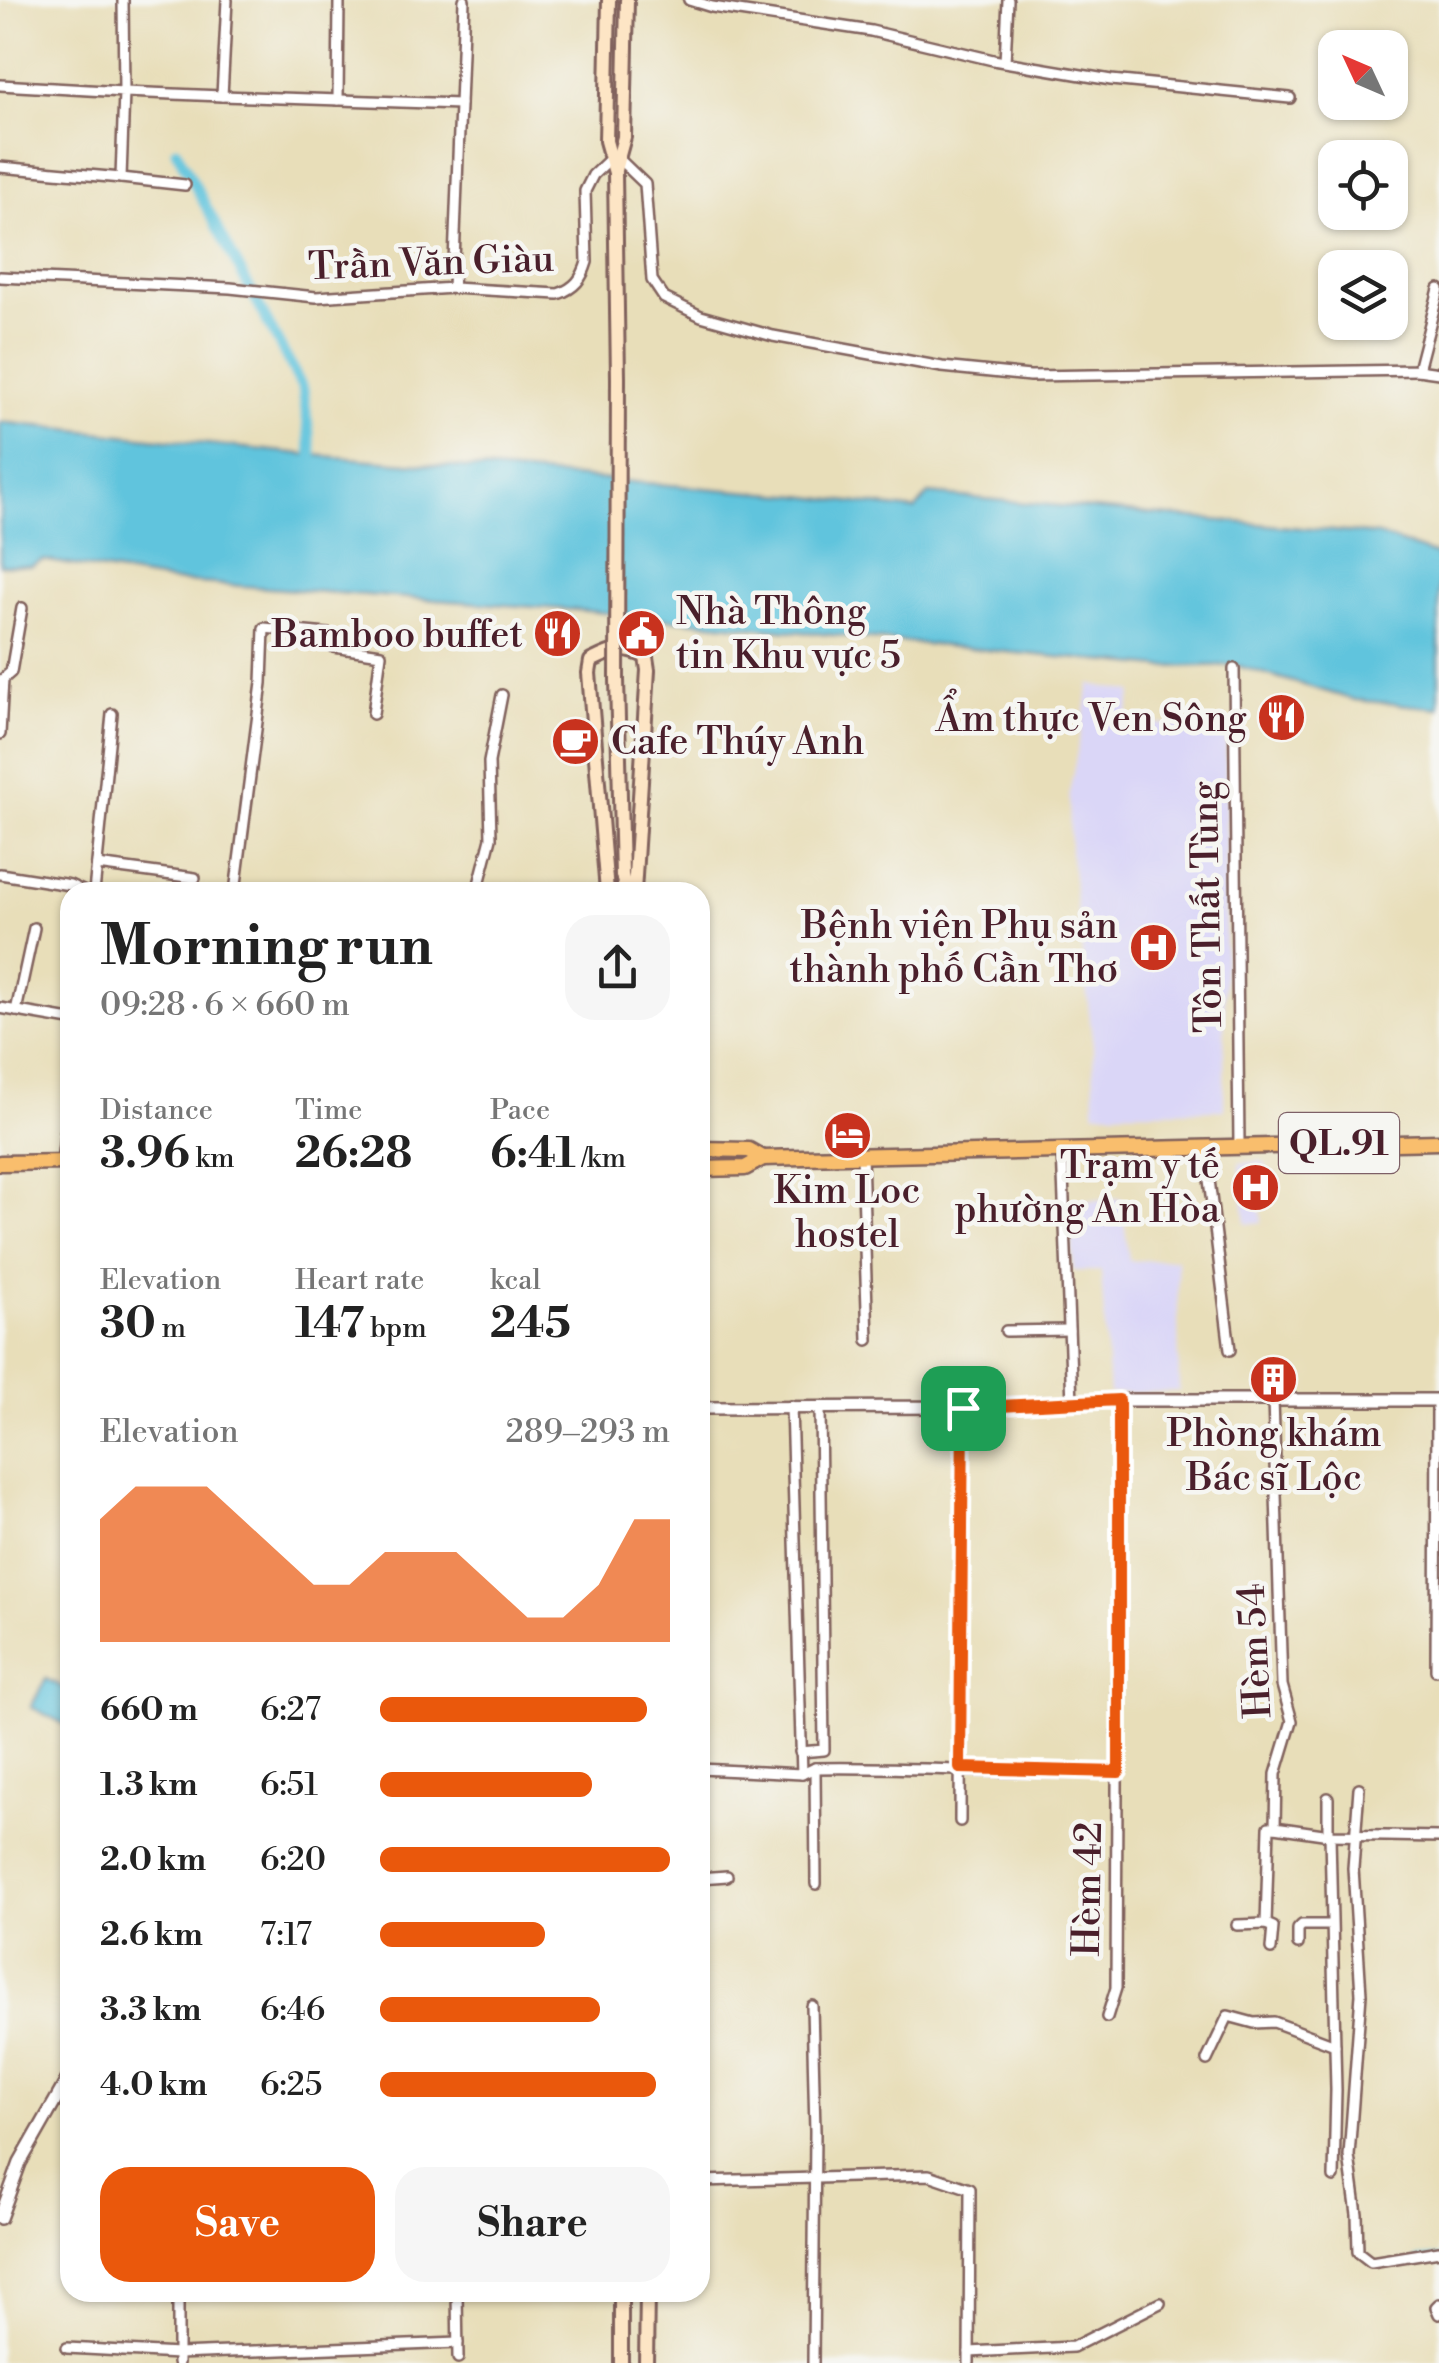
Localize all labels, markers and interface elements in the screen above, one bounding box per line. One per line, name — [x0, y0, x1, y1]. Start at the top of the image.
north arrow — [1318, 30, 1408, 120]
map controls — [1318, 30, 1408, 340]
button: locate — [1318, 140, 1408, 230]
street label: Trần Văn Giàu — [307, 236, 555, 291]
button: layers — [1318, 250, 1408, 340]
place label: Nhà Thông tin Khu vực 5 — [676, 589, 901, 680]
public building icon: Nhà Thông tin Khu vực 5 — [615, 607, 667, 659]
restaurant icon: Bamboo buffet — [532, 608, 584, 660]
place label: Bamboo buffet — [271, 612, 523, 659]
place label: Ẩm thực Ven Sông — [934, 688, 1247, 743]
restaurant icon: Ẩm thực Ven Sông — [1256, 692, 1308, 744]
cafe icon: Cafe Thúy Anh — [550, 715, 602, 767]
place label: Cafe Thúy Anh — [611, 719, 864, 766]
street label: Tôn Thất Tùng — [1182, 780, 1233, 1033]
place label: Bệnh viện Phụ sản thành phố Cần Thơ — [789, 903, 1118, 994]
text: Morning run — [100, 913, 433, 982]
button: share — [565, 915, 670, 1020]
hospital icon: Bệnh viện Phụ sản thành phố Cần Thơ — [1127, 921, 1179, 973]
text: 09:28 · 6 × 660 m — [100, 985, 350, 1025]
text: Distance — [100, 1093, 213, 1128]
text: Time — [295, 1093, 362, 1128]
text: Pace — [490, 1093, 550, 1128]
hotel icon: Kim Loc hostel — [821, 1110, 873, 1162]
road number: QL.91 — [1279, 1113, 1399, 1173]
text: 3.96 — [100, 1128, 190, 1181]
text: 26:28 — [295, 1128, 412, 1181]
text: 6:41 — [490, 1128, 576, 1181]
text: km — [190, 1141, 235, 1176]
text: /km — [576, 1141, 626, 1176]
place label: Trạm y tế phường An Hòa — [955, 1143, 1221, 1234]
hospital icon: Trạm y tế phường An Hòa — [1229, 1161, 1281, 1213]
place label: Kim Loc hostel — [773, 1168, 921, 1259]
text: Elevation — [100, 1263, 221, 1298]
text: Heart rate — [295, 1263, 424, 1298]
text: kcal — [490, 1263, 541, 1298]
text: 30 — [100, 1298, 156, 1351]
text: 147 — [295, 1298, 364, 1351]
text: 245 — [490, 1298, 571, 1351]
text: m — [156, 1311, 186, 1346]
text: bpm — [364, 1311, 427, 1346]
building icon: Phòng khám Bác sĩ Lộc — [1248, 1353, 1300, 1405]
pin — [921, 1366, 1006, 1451]
icon: arrive — [936, 1381, 991, 1436]
place label: Phòng khám Bác sĩ Lộc — [1166, 1411, 1382, 1502]
text: Elevation — [100, 1412, 239, 1452]
text: 289–293 m — [506, 1412, 670, 1452]
street label: Hèm 54 — [1228, 1582, 1283, 1720]
text: 660 m — [100, 1690, 198, 1730]
text: 6:27 — [260, 1690, 321, 1730]
text: 1.3 km — [100, 1765, 198, 1805]
text: 6:51 — [260, 1765, 318, 1805]
street label: Hèm 42 — [1064, 1821, 1113, 1957]
text: 2.0 km — [100, 1840, 206, 1880]
text: 6:20 — [260, 1840, 326, 1880]
text: 2.6 km — [100, 1915, 203, 1955]
text: 7:17 — [260, 1915, 312, 1955]
text: 3.3 km — [100, 1990, 201, 2030]
text: 6:46 — [260, 1990, 325, 2030]
text: 4.0 km — [100, 2065, 208, 2105]
text: 6:25 — [260, 2065, 323, 2105]
button: Save — [100, 2167, 375, 2282]
button: Share — [395, 2167, 670, 2282]

